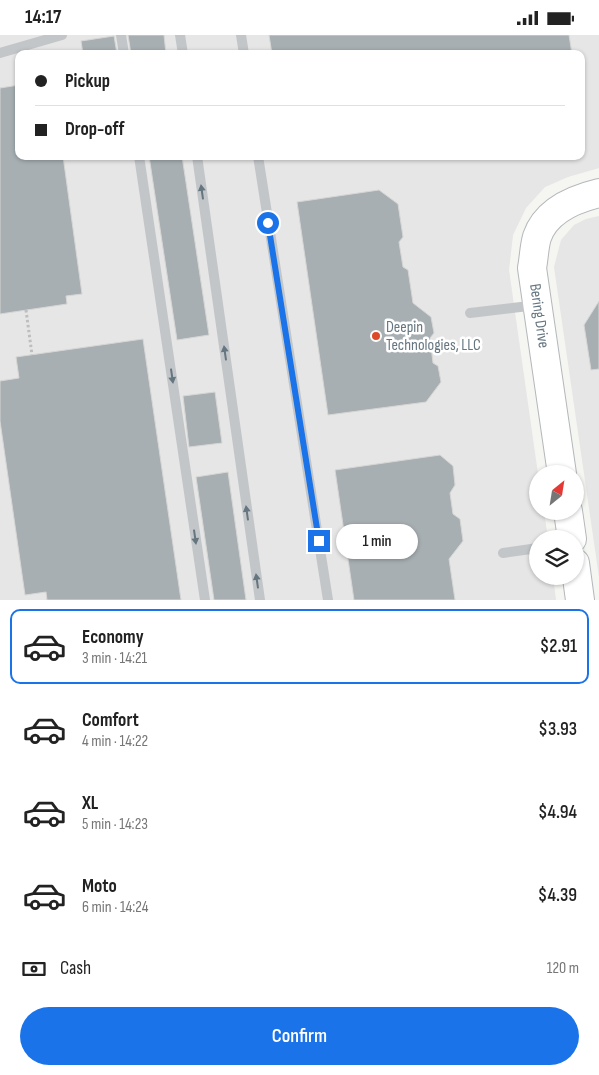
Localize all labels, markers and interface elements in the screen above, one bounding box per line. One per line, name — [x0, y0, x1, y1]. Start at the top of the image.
text: 14:17 — [25, 6, 61, 29]
text: Pickup — [65, 70, 110, 93]
text: Drop-off — [65, 118, 125, 141]
one-way arrow — [198, 183, 206, 199]
route start — [257, 212, 279, 234]
street label: Bering Drive — [525, 283, 553, 349]
place label: Deepin Technologies, LLC — [386, 318, 481, 355]
marker: Deepin Technologies, LLC — [370, 330, 382, 342]
one-way arrow — [220, 344, 228, 360]
one-way arrow — [168, 369, 176, 385]
north arrow — [529, 465, 584, 520]
map controls — [529, 465, 584, 585]
one-way arrow — [243, 505, 251, 521]
callout: 1 min — [336, 523, 419, 559]
one-way arrow — [192, 529, 200, 545]
route end — [308, 530, 330, 552]
button: layers — [529, 530, 584, 585]
text: 1 min — [362, 532, 392, 551]
one-way arrow — [253, 573, 261, 589]
icon: car — [22, 624, 67, 669]
text: Economy — [82, 626, 144, 649]
text: $2.91 — [540, 635, 577, 658]
text: 3 min · 14:21 — [82, 649, 147, 668]
icon: car — [22, 707, 67, 752]
text: Comfort — [82, 709, 139, 732]
text: $3.93 — [538, 718, 577, 741]
text: 4 min · 14:22 — [82, 732, 148, 751]
icon: car — [22, 790, 67, 835]
text: XL — [82, 792, 98, 815]
text: $4.94 — [538, 801, 577, 824]
text: 5 min · 14:23 — [82, 815, 148, 834]
icon: car — [22, 873, 67, 918]
text: Moto — [82, 875, 117, 898]
text: $4.39 — [538, 884, 577, 907]
text: 6 min · 14:24 — [82, 898, 148, 917]
icon: cash — [20, 955, 48, 983]
text: Cash — [60, 957, 91, 980]
text: 120 m — [547, 959, 579, 978]
button: Confirm — [20, 1007, 579, 1065]

